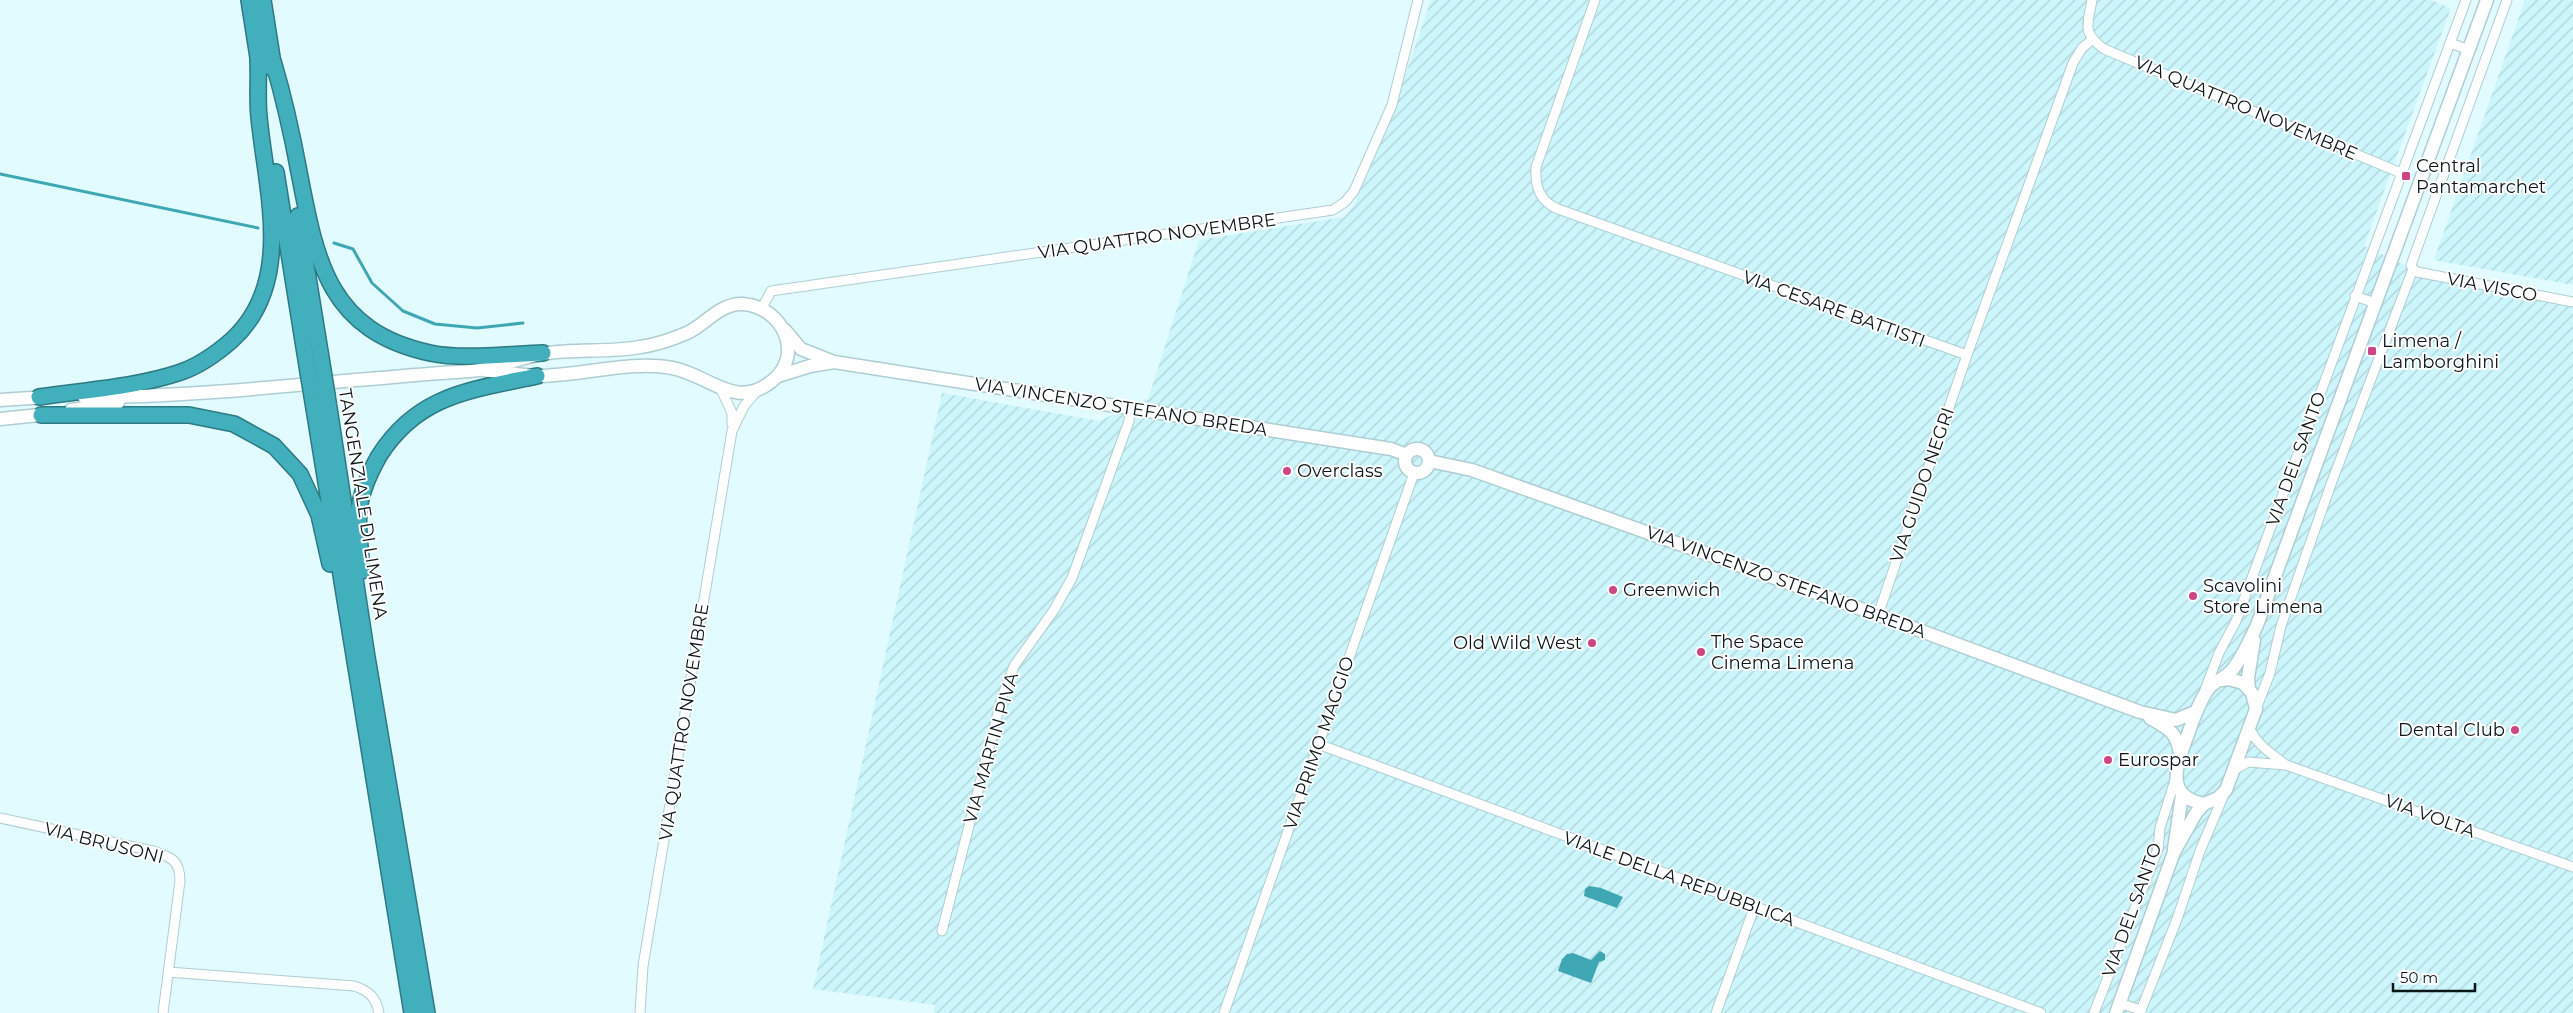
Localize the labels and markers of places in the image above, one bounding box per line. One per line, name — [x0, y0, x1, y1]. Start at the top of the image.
place label: Central Pantamarchet — [2416, 155, 2546, 198]
marker: Central Pantamarchet — [2400, 170, 2412, 182]
place label: Limena / Lamborghini — [2382, 330, 2499, 373]
marker: Limena / Lamborghini — [2366, 345, 2378, 357]
place label: Overclass — [1297, 460, 1383, 482]
marker: Overclass — [1281, 465, 1293, 477]
place label: Scavolini Store Limena — [2203, 575, 2323, 618]
place label: Greenwich — [1623, 579, 1720, 601]
marker: Greenwich — [1607, 584, 1619, 596]
marker: Scavolini Store Limena — [2187, 590, 2199, 602]
place label: The Space Cinema Limena — [1711, 631, 1854, 674]
place label: Old Wild West — [1453, 632, 1582, 654]
marker: Old Wild West — [1586, 637, 1598, 649]
marker: The Space Cinema Limena — [1695, 646, 1707, 658]
place label: Dental Club — [2398, 719, 2505, 741]
marker: Dental Club — [2509, 724, 2521, 736]
place label: Eurospar — [2118, 749, 2199, 771]
marker: Eurospar — [2102, 754, 2114, 766]

